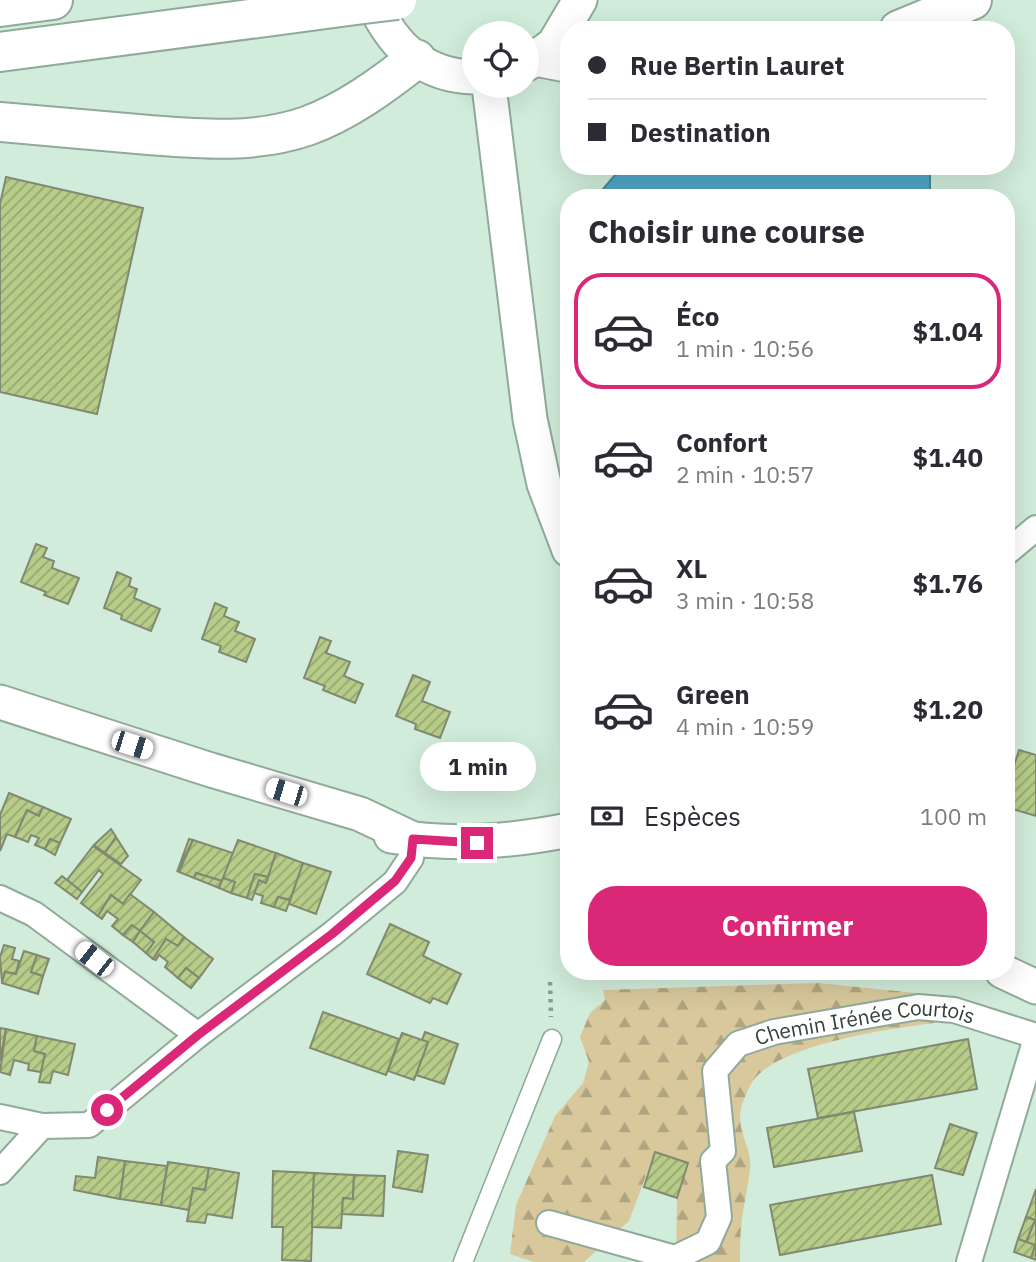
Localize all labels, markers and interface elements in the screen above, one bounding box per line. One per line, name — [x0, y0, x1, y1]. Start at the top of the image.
map controls — [462, 21, 539, 98]
button: locate — [462, 21, 539, 98]
text: Rue Bertin Lauret — [630, 48, 844, 82]
text: Destination — [630, 115, 771, 149]
text: Choisir une course — [588, 210, 865, 252]
text: Éco — [676, 299, 720, 333]
icon: car — [592, 300, 655, 363]
text: $1.04 — [913, 314, 983, 348]
text: 1 min · 10:56 — [676, 333, 814, 363]
text: Confort — [676, 425, 768, 459]
icon: car — [592, 426, 655, 489]
text: $1.40 — [913, 440, 983, 474]
text: 2 min · 10:57 — [676, 459, 814, 489]
text: XL — [676, 551, 707, 585]
icon: car — [592, 552, 655, 615]
text: $1.76 — [913, 566, 983, 600]
text: 3 min · 10:58 — [676, 585, 814, 615]
text: Green — [676, 677, 750, 711]
icon: car — [592, 678, 655, 741]
text: $1.20 — [913, 692, 983, 726]
text: 4 min · 10:59 — [676, 711, 814, 741]
car — [109, 729, 156, 761]
callout: 1 min — [419, 742, 535, 790]
text: 1 min — [448, 751, 508, 781]
car — [263, 776, 310, 808]
icon: cash — [588, 797, 626, 835]
text: Espèces — [644, 799, 741, 833]
text: 100 m — [920, 801, 987, 831]
route end — [461, 827, 493, 859]
button: Confirmer — [588, 886, 987, 966]
car — [71, 938, 118, 980]
street label: Chemin Irénée Courtois — [751, 993, 979, 1052]
route start — [91, 1094, 123, 1126]

